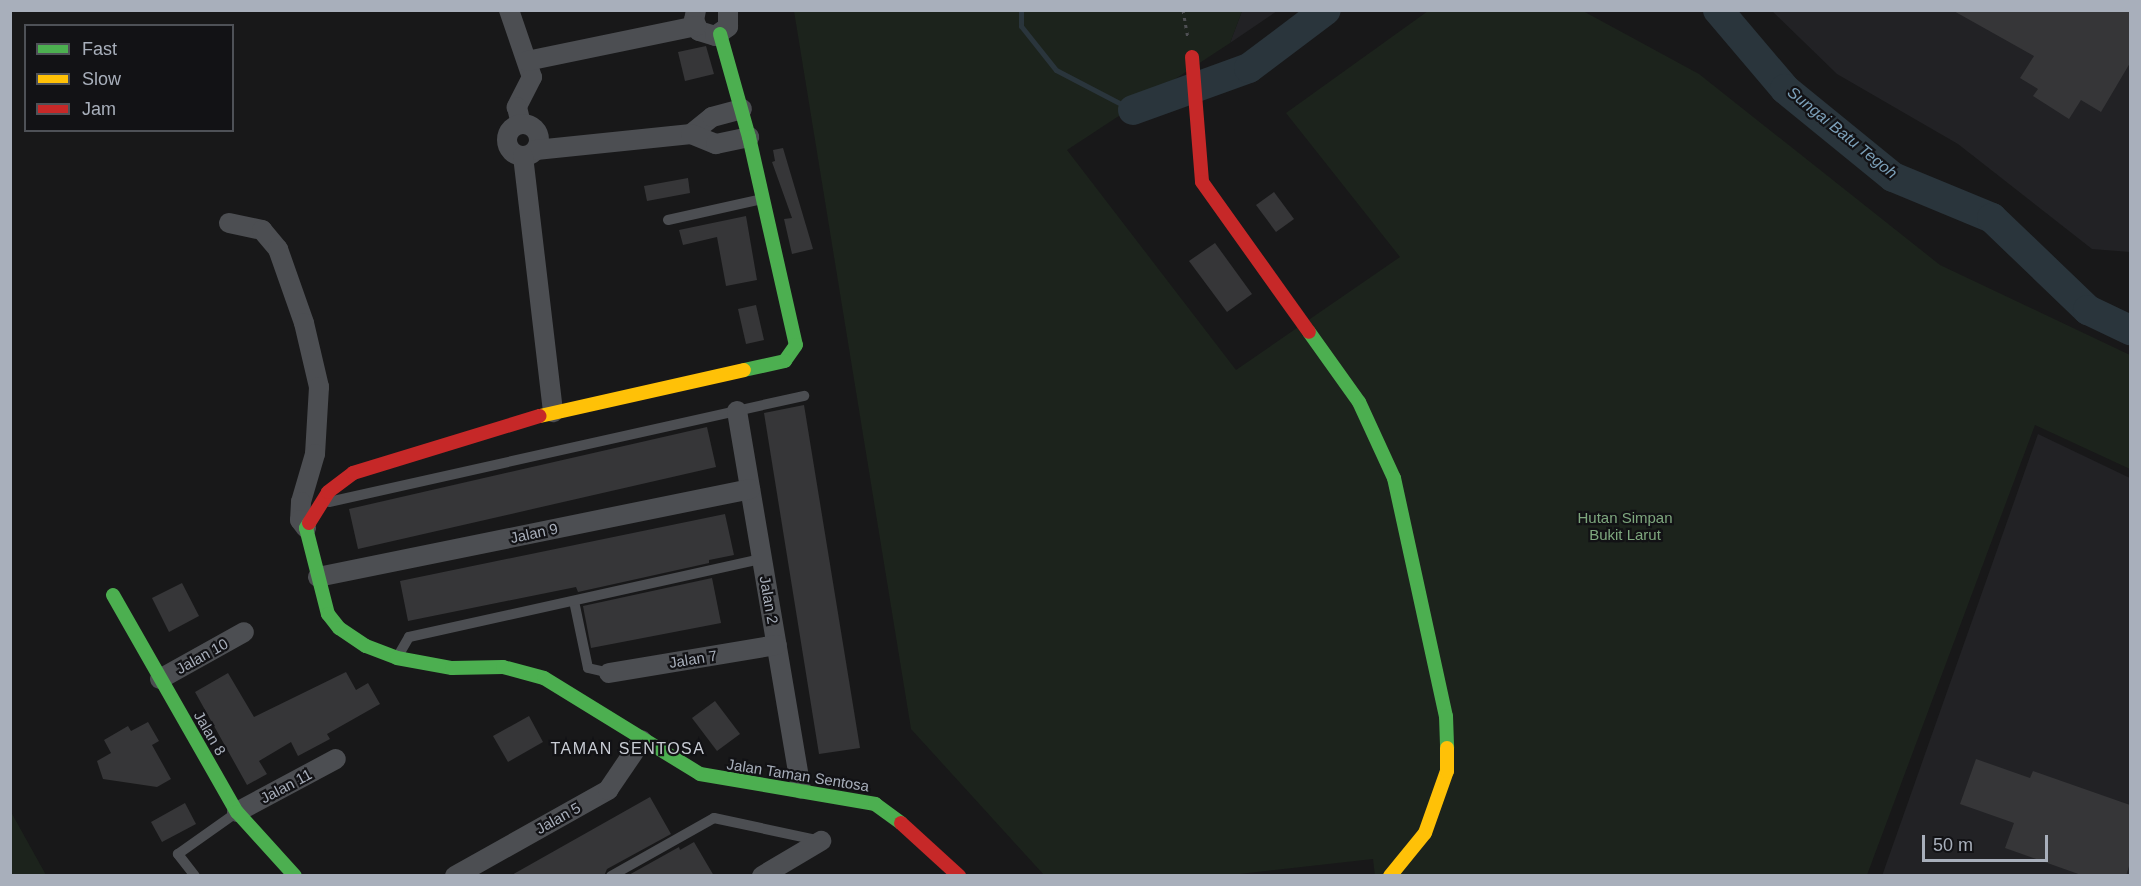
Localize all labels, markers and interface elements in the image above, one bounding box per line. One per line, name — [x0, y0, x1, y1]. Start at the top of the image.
legend — [24, 24, 234, 132]
text: Fast — [82, 39, 117, 59]
text: Slow — [82, 69, 121, 89]
water label: Sungai Batu Tegoh — [1783, 83, 1901, 183]
text: Jam — [82, 99, 116, 119]
park label: Hutan Simpan Bukit Larut — [1577, 508, 1673, 543]
street label: Jalan 9 — [508, 519, 560, 547]
street label: Jalan 2 — [756, 575, 782, 625]
street label: Jalan 10 — [173, 634, 231, 678]
street label: Jalan 7 — [668, 646, 718, 672]
street label: Jalan 8 — [190, 708, 230, 758]
district label: TAMAN SENTOSA — [551, 739, 705, 759]
street label: Jalan Taman Sentosa — [725, 755, 871, 795]
street label: Jalan 11 — [257, 765, 315, 807]
street label: Jalan 5 — [532, 798, 584, 838]
scale bar — [1925, 823, 2051, 861]
text: 50 m — [1933, 835, 1973, 855]

